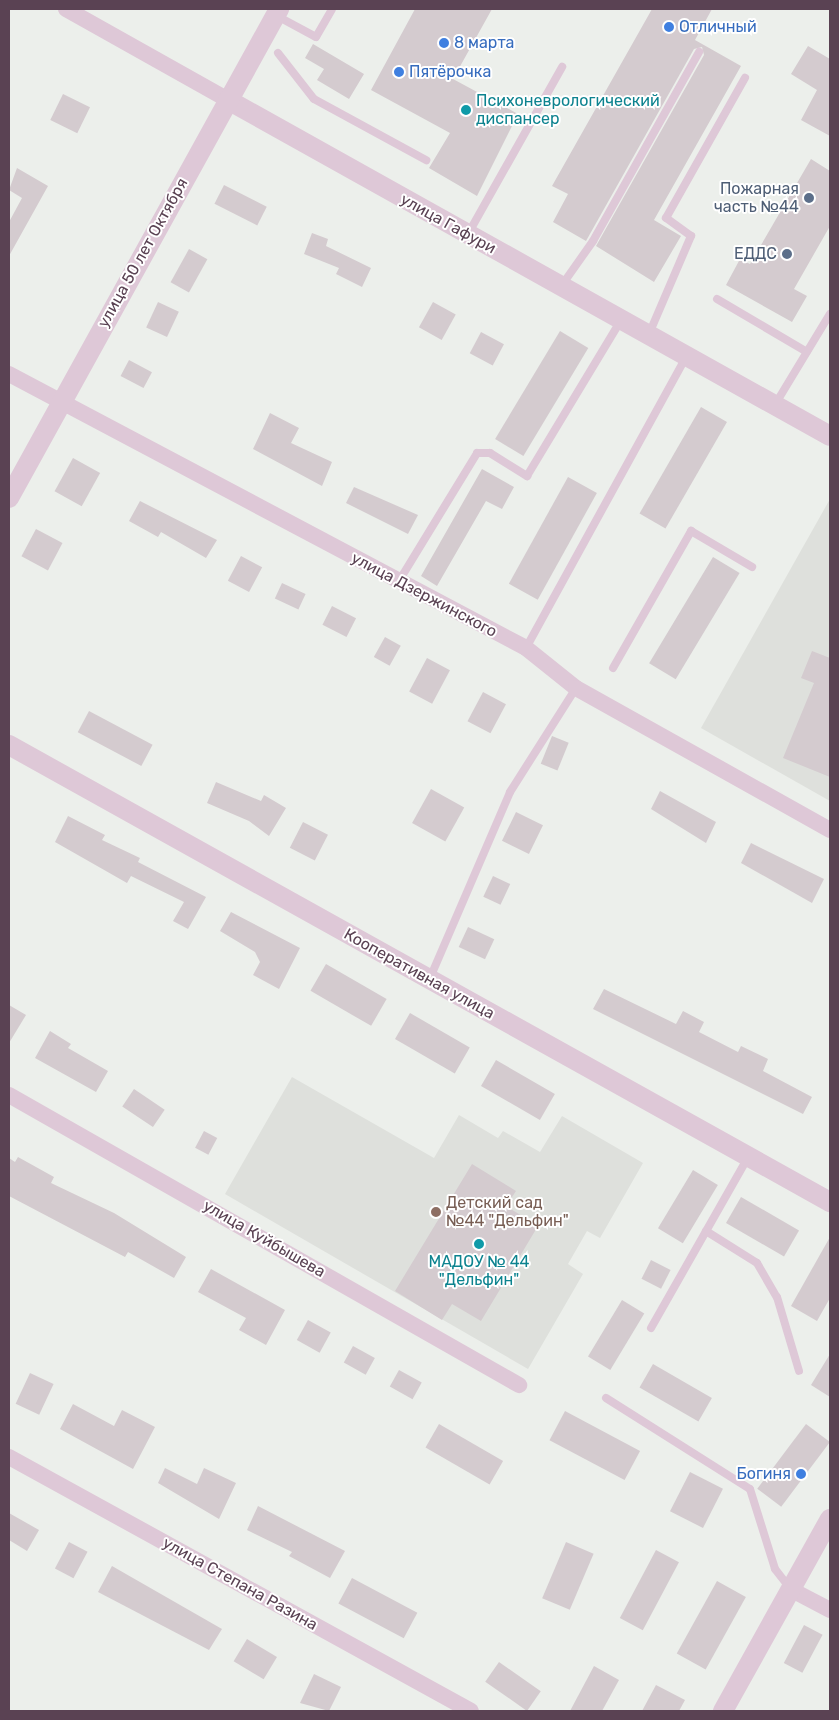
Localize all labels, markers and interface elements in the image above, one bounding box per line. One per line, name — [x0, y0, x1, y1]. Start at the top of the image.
place label: Отличный — [679, 17, 757, 37]
marker: Отличный — [663, 21, 675, 33]
place label: 8 марта — [454, 33, 514, 53]
marker: 8 марта — [438, 37, 450, 49]
place label: Пятёрочка — [409, 62, 491, 82]
marker: Пятёрочка — [393, 66, 405, 78]
place label: Психоневрологический диспансер — [476, 91, 660, 129]
marker: Психоневрологический диспансер — [460, 104, 472, 116]
street label: улица 50 лет Октября — [94, 175, 192, 331]
place label: Пожарная часть №44 — [714, 179, 799, 217]
street label: улица Гафури — [397, 190, 499, 258]
marker: Пожарная часть №44 — [803, 192, 815, 204]
place label: ЕДДС — [734, 244, 777, 264]
marker: ЕДДС — [781, 248, 793, 260]
street label: улица Дзержинского — [348, 548, 500, 642]
street label: Кооперативная улица — [340, 925, 498, 1023]
place label: Детский сад №44 "Дельфин" — [446, 1193, 569, 1231]
street label: улица Куйбышева — [200, 1196, 328, 1282]
marker: Детский сад №44 "Дельфин" — [430, 1206, 442, 1218]
marker: МАДОУ № 44 "Дельфин" — [473, 1238, 485, 1250]
place label: МАДОУ № 44 "Дельфин" — [428, 1252, 530, 1290]
place label: Богиня — [736, 1464, 791, 1484]
marker: Богиня — [795, 1468, 807, 1480]
street label: улица Степана Разина — [159, 1533, 321, 1635]

